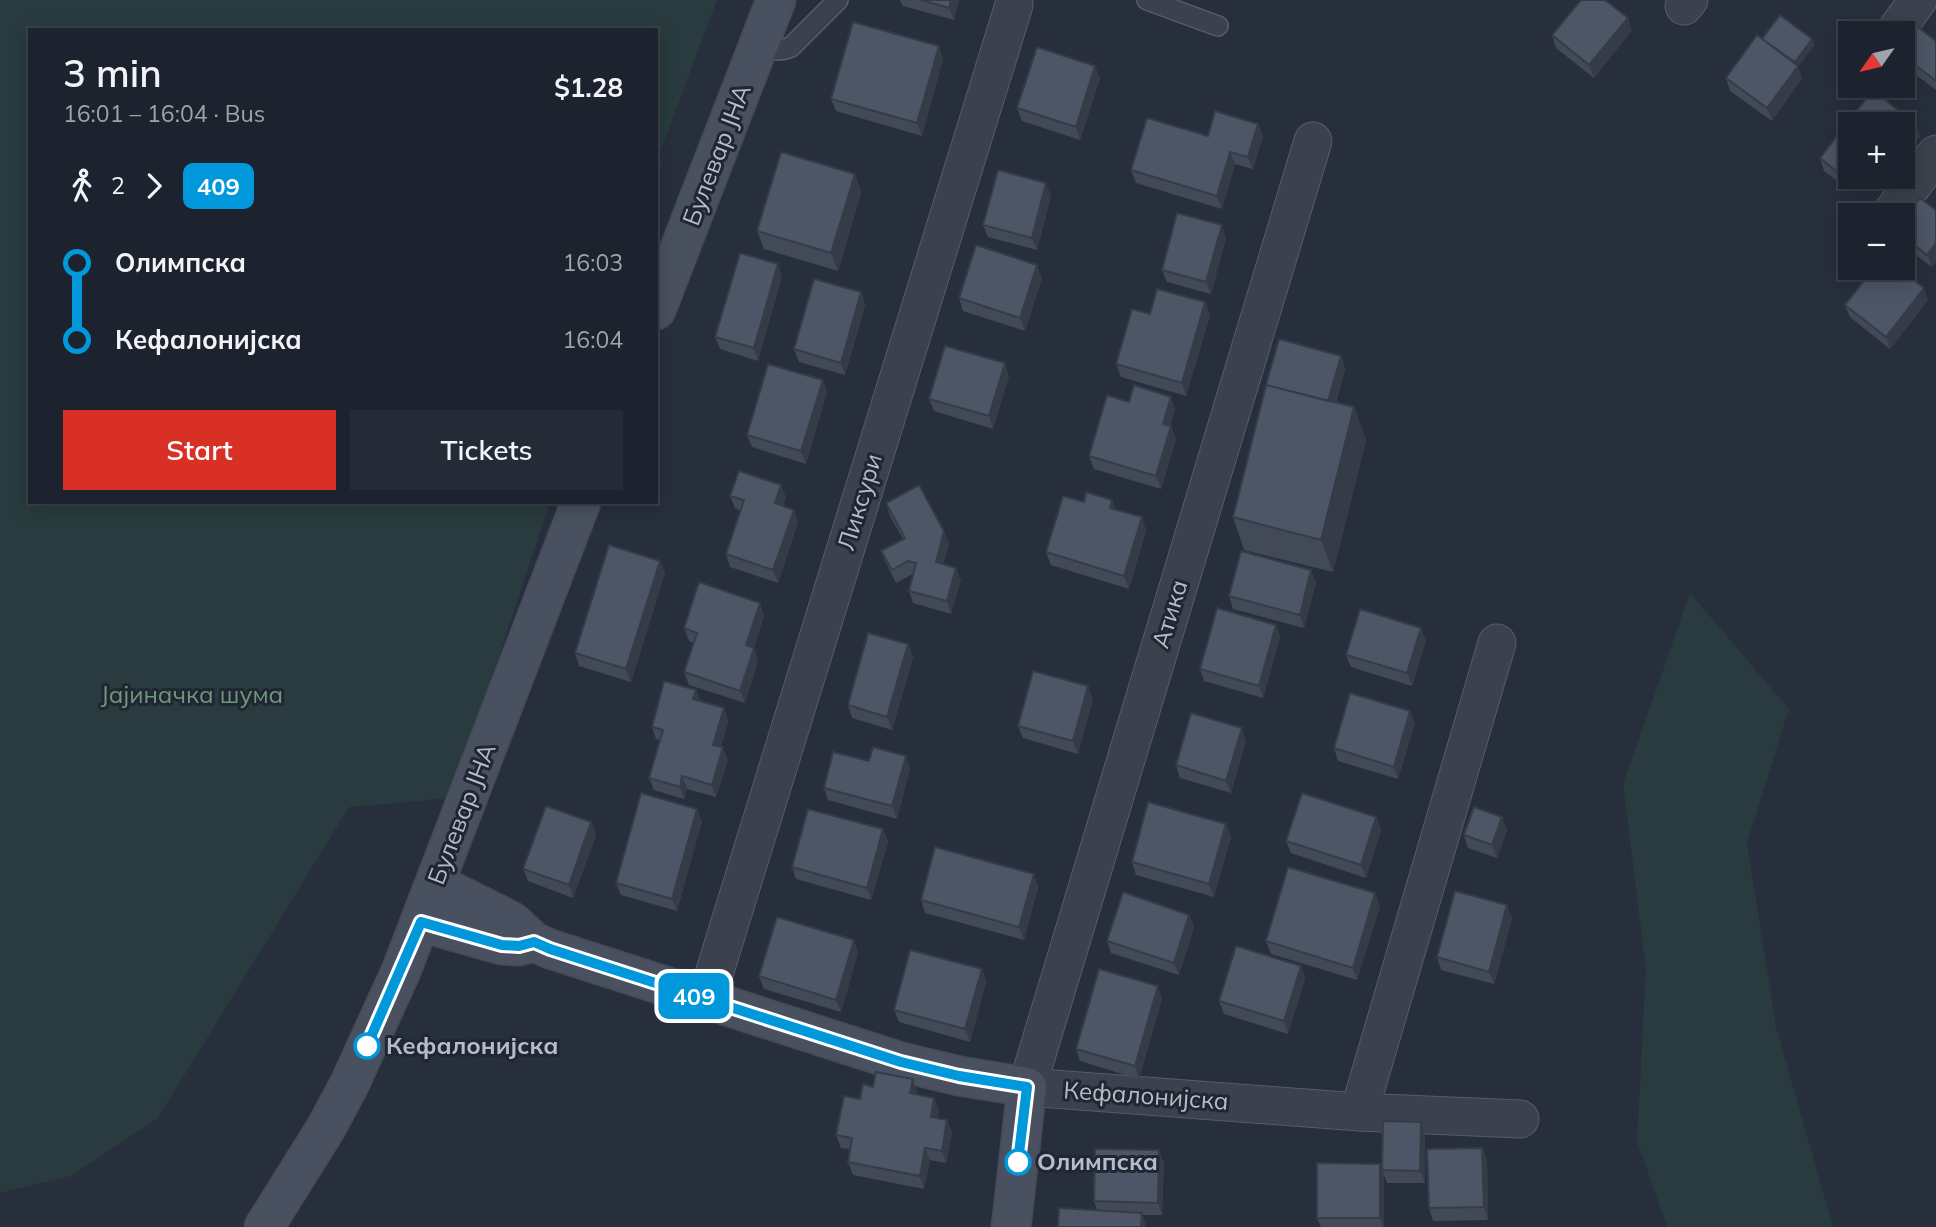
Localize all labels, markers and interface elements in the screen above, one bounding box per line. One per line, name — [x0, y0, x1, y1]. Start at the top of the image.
north arrow — [1838, 21, 1914, 98]
map controls — [1838, 21, 1915, 280]
text: 3 min — [63, 49, 162, 97]
text: $1.28 — [554, 71, 623, 104]
street label: Булевар ЈНА — [675, 80, 757, 229]
text: 16:01 – 16:04 · Bus — [63, 99, 265, 128]
button: + — [1838, 112, 1915, 189]
icon: walk — [63, 167, 101, 205]
icon: forward — [135, 167, 173, 205]
text: 2 — [111, 171, 125, 200]
text: 409 — [197, 171, 240, 201]
button: − — [1838, 203, 1915, 280]
text: Олимпска — [115, 246, 246, 279]
text: 16:03 — [563, 248, 623, 277]
text: Кефалонијска — [115, 323, 302, 356]
text: 16:04 — [563, 325, 623, 354]
button: Start — [63, 410, 336, 490]
button: Tickets — [350, 410, 623, 490]
street label: Ликсури — [830, 450, 888, 554]
street label: Атика — [1145, 576, 1194, 651]
park label: Јајиначка шума — [101, 679, 283, 709]
street label: Булевар ЈНА — [420, 739, 502, 888]
line badge: 409 — [654, 973, 734, 1019]
text: 409 — [672, 981, 716, 1011]
place label: Кефалонијска — [386, 1030, 558, 1060]
marker: Кефалонијска — [354, 1033, 380, 1059]
street label: Кефалонијска — [1062, 1074, 1230, 1116]
place label: Олимпска — [1037, 1146, 1158, 1176]
marker: Олимпска — [1005, 1149, 1031, 1175]

